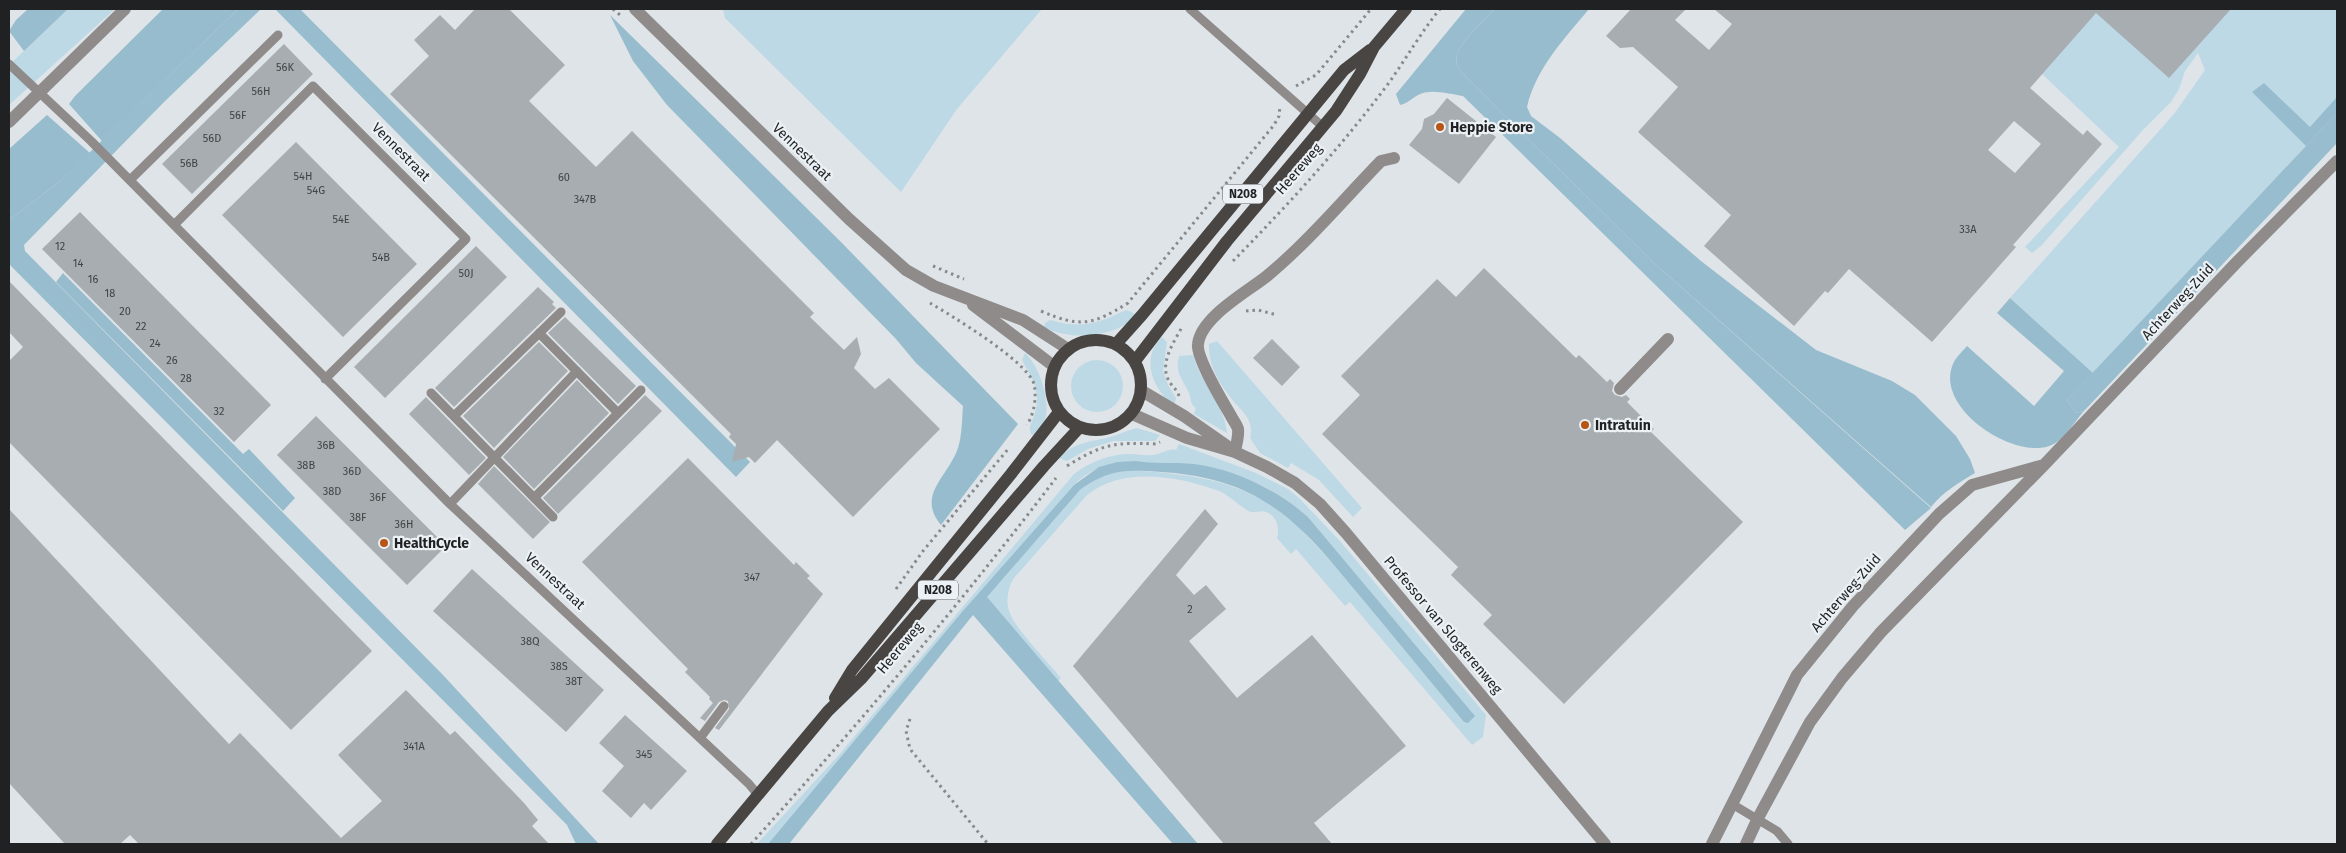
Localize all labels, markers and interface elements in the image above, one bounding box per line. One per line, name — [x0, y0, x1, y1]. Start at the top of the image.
house number: 56K — [276, 61, 294, 74]
house number: 56H — [252, 85, 270, 98]
house number: 56F — [230, 109, 247, 122]
street label: Vennestraat — [368, 119, 434, 185]
place label: Heppie Store — [1450, 119, 1533, 136]
street label: Vennestraat — [769, 120, 836, 185]
marker: Heppie Store — [1434, 121, 1446, 133]
house number: 56D — [203, 132, 221, 145]
street label: Heereweg — [1272, 139, 1326, 198]
house number: 56B — [180, 157, 198, 170]
house number: 54H — [294, 170, 312, 183]
house number: 60 — [558, 171, 570, 184]
house number: 54G — [307, 184, 325, 197]
road number: N208 — [1223, 184, 1263, 203]
house number: 347B — [574, 193, 597, 206]
house number: 54E — [332, 213, 350, 226]
house number: 33A — [1959, 223, 1977, 236]
house number: 12 — [55, 240, 65, 253]
house number: 54B — [372, 251, 390, 264]
house number: 14 — [73, 257, 83, 270]
street label: Achterweg-Zuid — [2138, 260, 2218, 344]
house number: 50J — [458, 267, 474, 280]
house number: 16 — [88, 273, 98, 286]
house number: 18 — [105, 287, 115, 300]
house number: 20 — [119, 305, 131, 318]
house number: 22 — [136, 320, 146, 333]
house number: 24 — [150, 337, 161, 350]
house number: 26 — [166, 354, 178, 367]
house number: 28 — [180, 372, 192, 385]
house number: 32 — [214, 405, 224, 418]
place label: Intratuin — [1595, 417, 1651, 434]
marker: Intratuin — [1579, 419, 1591, 431]
house number: 36B — [317, 439, 335, 452]
house number: 38B — [297, 459, 315, 472]
house number: 36D — [343, 465, 361, 478]
house number: 38D — [323, 485, 341, 498]
house number: 36F — [370, 491, 387, 504]
house number: 38F — [350, 511, 367, 524]
house number: 36H — [395, 518, 413, 531]
place label: HealthCycle — [394, 535, 469, 552]
marker: HealthCycle — [378, 537, 390, 549]
street label: Vennestraat — [521, 549, 589, 614]
street label: Achterweg-Zuid — [1807, 550, 1885, 636]
street label: Professor van Slogterenweg — [1380, 553, 1506, 698]
house number: 347 — [744, 571, 760, 584]
road number: N208 — [918, 580, 958, 600]
house number: 2 — [1187, 603, 1193, 616]
street label: Heereweg — [873, 618, 927, 677]
house number: 38Q — [520, 635, 540, 648]
house number: 38S — [550, 660, 568, 673]
house number: 38T — [565, 675, 583, 688]
house number: 341A — [403, 740, 426, 753]
house number: 345 — [636, 748, 653, 761]

